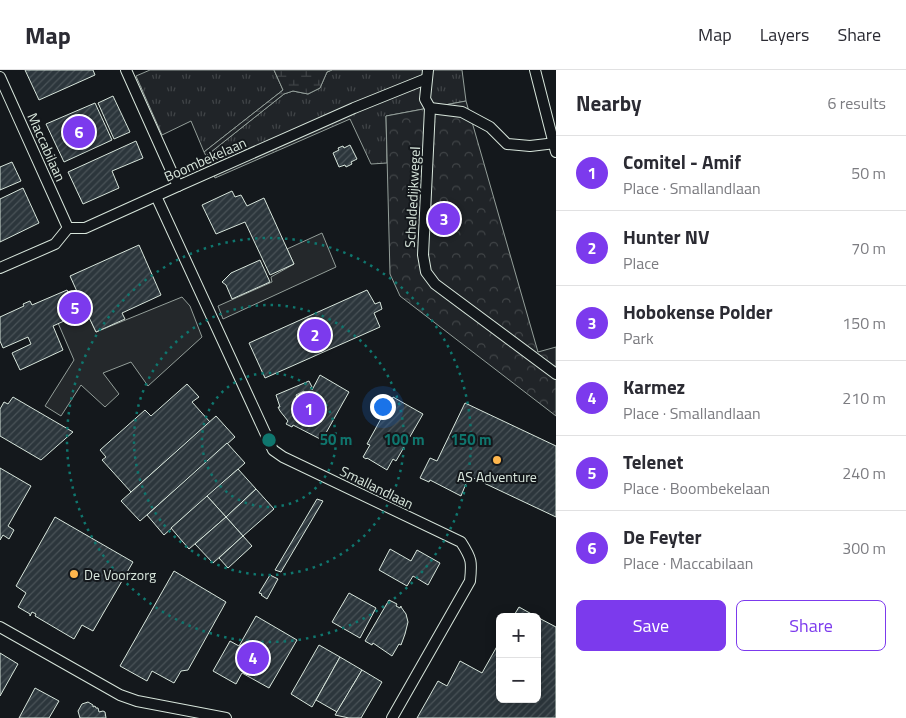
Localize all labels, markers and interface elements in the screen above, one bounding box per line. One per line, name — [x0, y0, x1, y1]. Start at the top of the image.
text: Map — [25, 17, 71, 53]
text: Map — [698, 21, 732, 48]
text: Layers — [760, 21, 809, 48]
text: Share — [837, 21, 881, 48]
text: Nearby — [576, 87, 641, 119]
text: 6 results — [827, 91, 886, 115]
street label: Maccabilaan — [23, 109, 71, 185]
pin: 6 — [63, 113, 95, 151]
street label: Boombekelaan — [161, 132, 249, 186]
street label: Scheldedijkwegel — [399, 146, 425, 248]
text: Comitel - Amif — [623, 147, 741, 176]
text: 1 — [588, 161, 596, 185]
text: 50 m — [851, 161, 886, 185]
text: Place · Smallandlaan — [623, 176, 761, 200]
pin: 3 — [428, 200, 460, 238]
text: Hunter NV — [623, 222, 709, 251]
text: 2 — [588, 236, 596, 260]
text: 70 m — [851, 236, 886, 260]
text: Place — [623, 251, 659, 275]
pin: 5 — [59, 289, 91, 327]
text: Hobokense Polder — [623, 297, 773, 326]
text: 3 — [588, 311, 596, 335]
text: 150 m — [842, 311, 886, 335]
pin: 2 — [299, 316, 331, 354]
text: Park — [623, 326, 654, 350]
text: Karmez — [623, 372, 685, 401]
text: 4 — [588, 386, 596, 410]
text: 210 m — [842, 386, 886, 410]
pin: 1 — [293, 390, 325, 428]
your location — [370, 394, 396, 420]
text: Place · Smallandlaan — [623, 401, 761, 425]
text: 50 m — [320, 428, 352, 451]
text: 100 m — [383, 428, 425, 451]
text: 150 m — [450, 428, 492, 451]
centre of rings — [260, 431, 278, 449]
text: Telenet — [623, 447, 683, 476]
marker: AS Adventure — [491, 454, 503, 466]
street label: Smallandlaan — [337, 460, 417, 514]
text: 5 — [588, 461, 596, 485]
text: 240 m — [842, 461, 886, 485]
place label: AS Adventure — [457, 466, 537, 487]
text: Place · Boombekelaan — [623, 476, 770, 500]
text: De Feyter — [623, 522, 701, 551]
text: 6 — [588, 536, 596, 560]
text: 300 m — [842, 536, 886, 560]
text: Place · Maccabilaan — [623, 551, 753, 575]
place label: De Voorzorg — [84, 564, 156, 585]
marker: De Voorzorg — [68, 568, 80, 580]
button: Save — [576, 600, 726, 651]
button: Share — [736, 600, 886, 651]
map controls — [496, 613, 541, 703]
button: + — [496, 613, 541, 658]
pin: 4 — [237, 639, 269, 677]
button: − — [496, 658, 541, 703]

